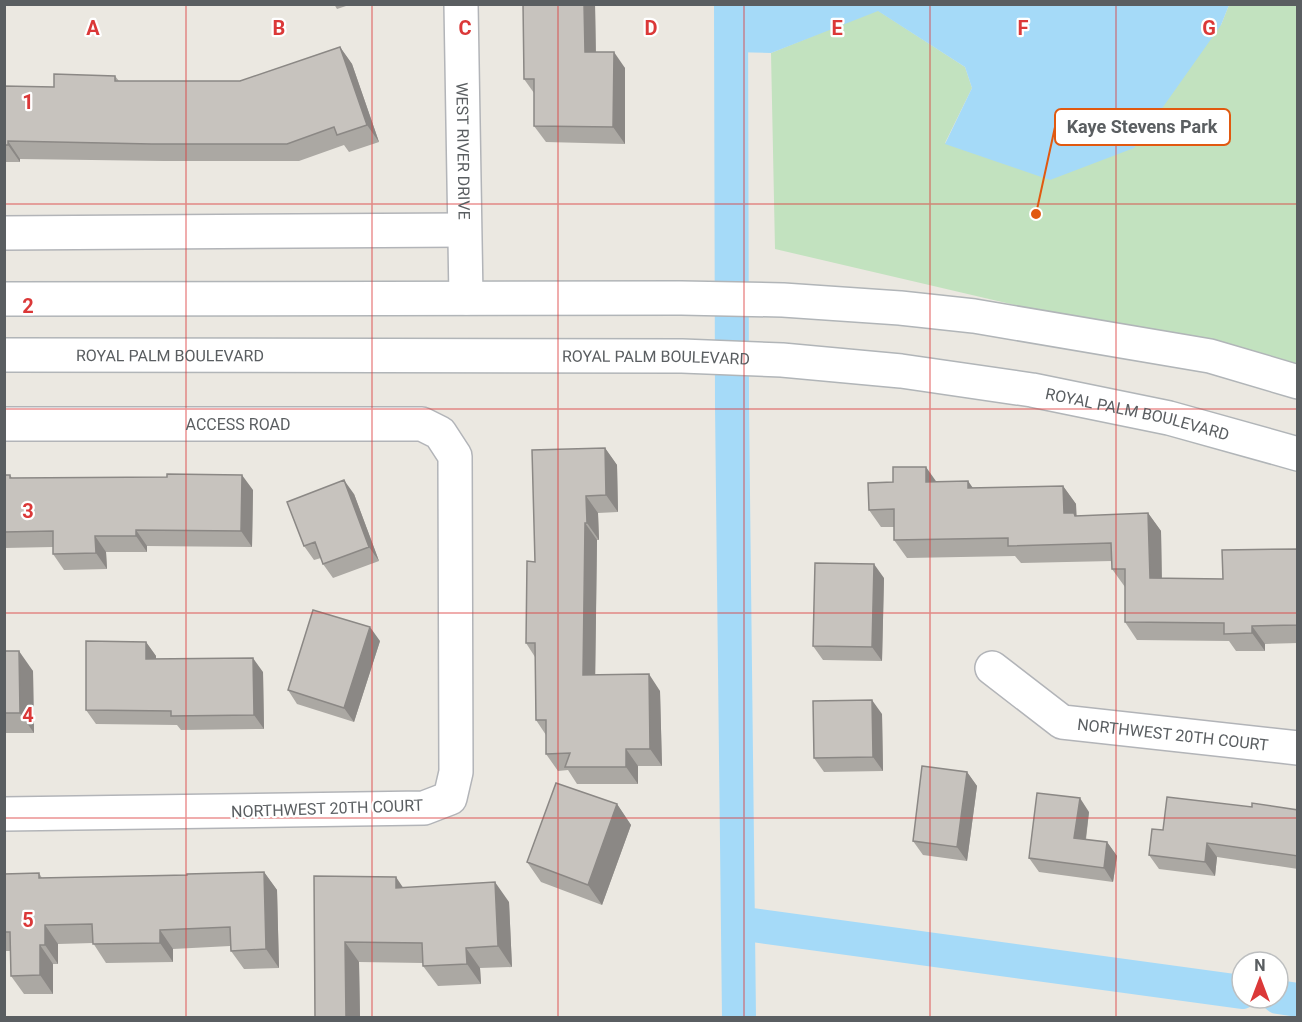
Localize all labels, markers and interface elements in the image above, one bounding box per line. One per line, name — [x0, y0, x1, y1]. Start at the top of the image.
text: A — [86, 16, 100, 40]
text: B — [273, 16, 285, 40]
text: C — [458, 16, 472, 40]
text: D — [645, 16, 658, 40]
text: E — [831, 16, 843, 40]
text: F — [1018, 16, 1029, 40]
text: G — [1202, 16, 1216, 40]
street label: WEST RIVER DRIVE — [452, 82, 474, 220]
text: 1 — [22, 90, 34, 114]
callout: Kaye Stevens Park — [1055, 109, 1230, 145]
text: Kaye Stevens Park — [1067, 116, 1218, 137]
text: 2 — [22, 294, 34, 318]
street label: ROYAL PALM BOULEVARD — [76, 346, 264, 365]
street label: ROYAL PALM BOULEVARD — [562, 347, 750, 369]
street label: ROYAL PALM BOULEVARD — [1044, 384, 1231, 444]
street label: ACCESS ROAD — [186, 415, 290, 434]
text: 3 — [22, 499, 34, 523]
text: 4 — [22, 703, 34, 727]
street label: NORTHWEST 20TH COURT — [1076, 715, 1270, 755]
street label: NORTHWEST 20TH COURT — [231, 796, 424, 821]
text: 5 — [22, 908, 34, 932]
north arrow — [1230, 950, 1290, 1010]
text: N — [1254, 956, 1266, 975]

